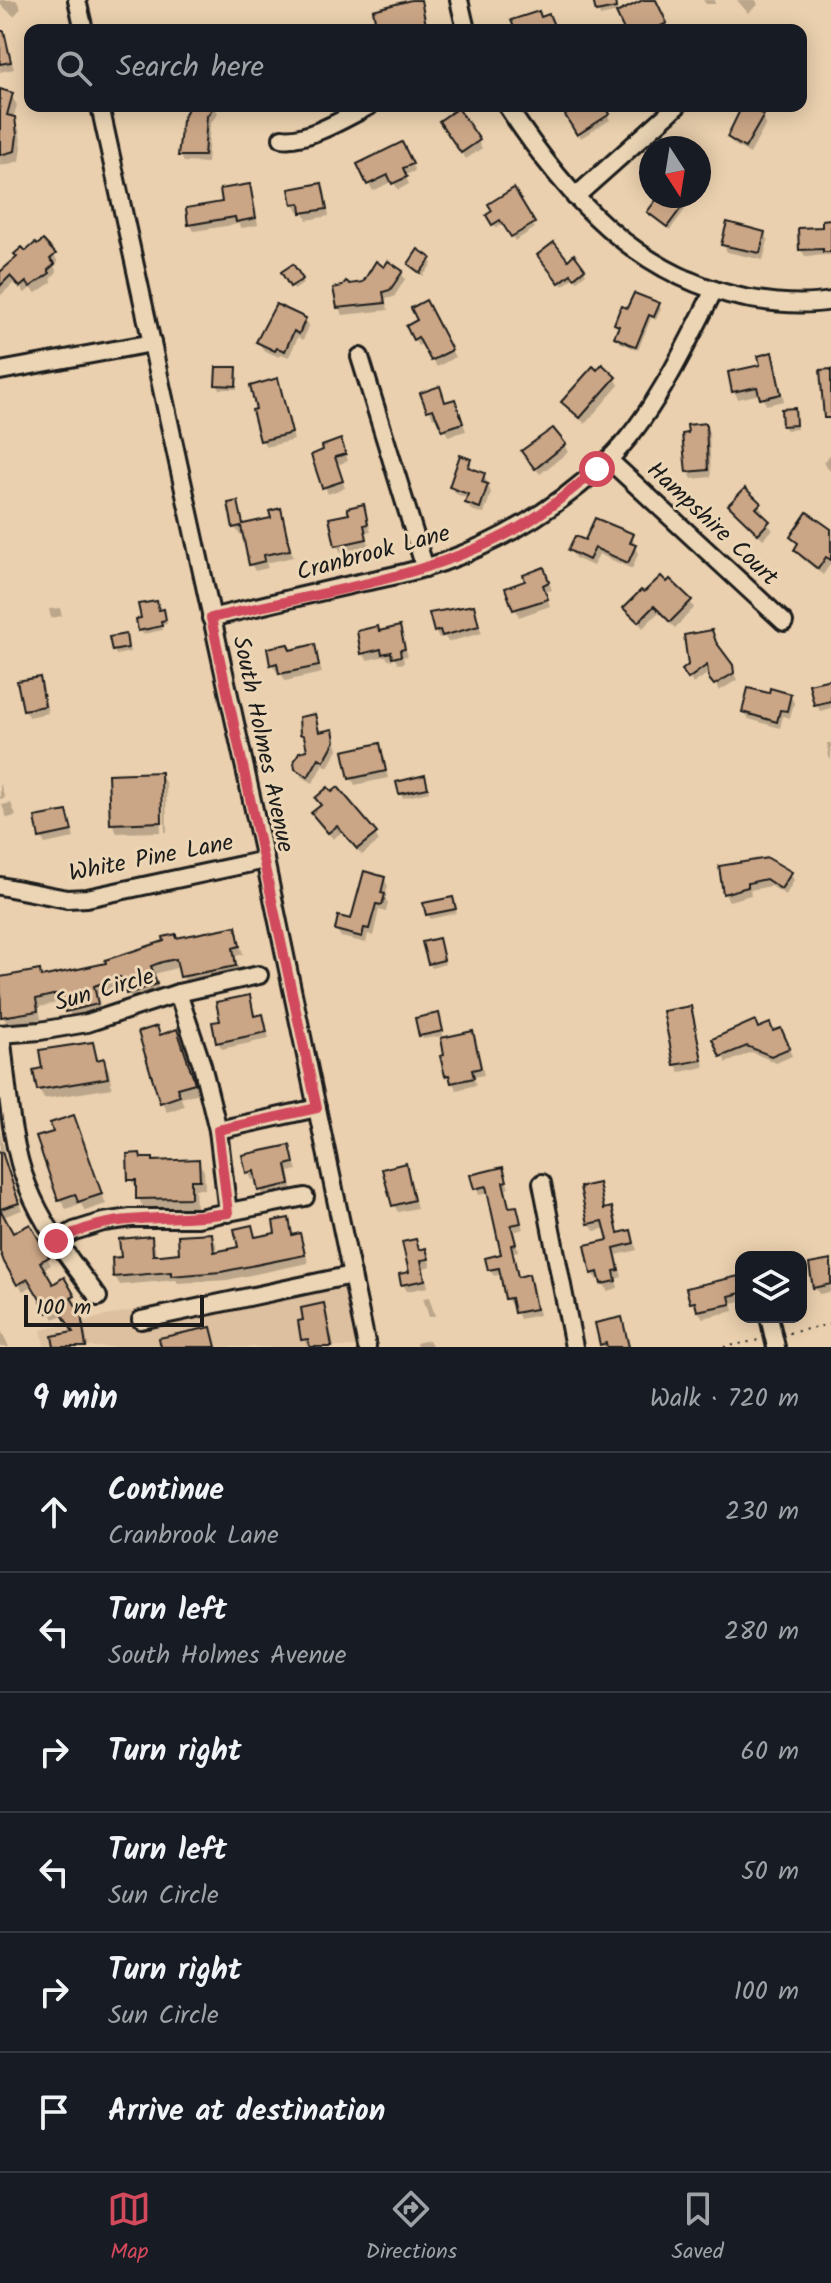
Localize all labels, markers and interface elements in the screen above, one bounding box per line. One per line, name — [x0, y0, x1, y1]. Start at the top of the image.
search box — [24, 24, 807, 112]
text: Search here — [116, 44, 264, 92]
icon: search — [52, 46, 96, 90]
north arrow — [639, 136, 711, 208]
route start — [579, 451, 615, 487]
street label: Hampshire Court — [637, 452, 788, 597]
street label: Cranbrook Lane — [292, 514, 455, 593]
street label: South Holmes Avenue — [221, 633, 305, 856]
street label: White Pine Lane — [66, 823, 237, 894]
street label: Sun Circle — [50, 958, 159, 1023]
route end — [38, 1223, 74, 1259]
map controls — [735, 1251, 807, 1323]
button: layers — [735, 1251, 807, 1323]
scale bar — [24, 1291, 204, 1327]
text: 100 m — [36, 1291, 91, 1326]
text: 9 min — [32, 1372, 118, 1426]
text: Walk · 720 m — [650, 1378, 799, 1420]
text: Continue — [108, 1467, 224, 1515]
icon: ahead — [32, 1490, 76, 1534]
text: 230 m — [725, 1491, 799, 1533]
text: Cranbrook Lane — [108, 1515, 279, 1557]
text: Turn left — [108, 1587, 227, 1635]
icon: left — [32, 1610, 76, 1654]
text: 280 m — [724, 1611, 799, 1653]
text: South Holmes Avenue — [108, 1635, 347, 1677]
text: Turn right — [108, 1728, 241, 1776]
icon: right — [32, 1730, 76, 1774]
text: 60 m — [740, 1731, 799, 1773]
text: Turn left — [108, 1827, 227, 1875]
icon: left — [32, 1850, 76, 1894]
text: 50 m — [741, 1851, 799, 1893]
text: Sun Circle — [108, 1875, 219, 1917]
text: Turn right — [108, 1947, 241, 1995]
icon: right — [32, 1970, 76, 2014]
text: 100 m — [734, 1971, 799, 2013]
text: Sun Circle — [108, 1995, 219, 2037]
text: Arrive at destination — [108, 2088, 385, 2136]
icon: arrive — [32, 2090, 76, 2134]
tab: Map — [107, 2187, 151, 2270]
tab: Directions — [366, 2187, 457, 2270]
tab: Saved — [672, 2187, 724, 2270]

